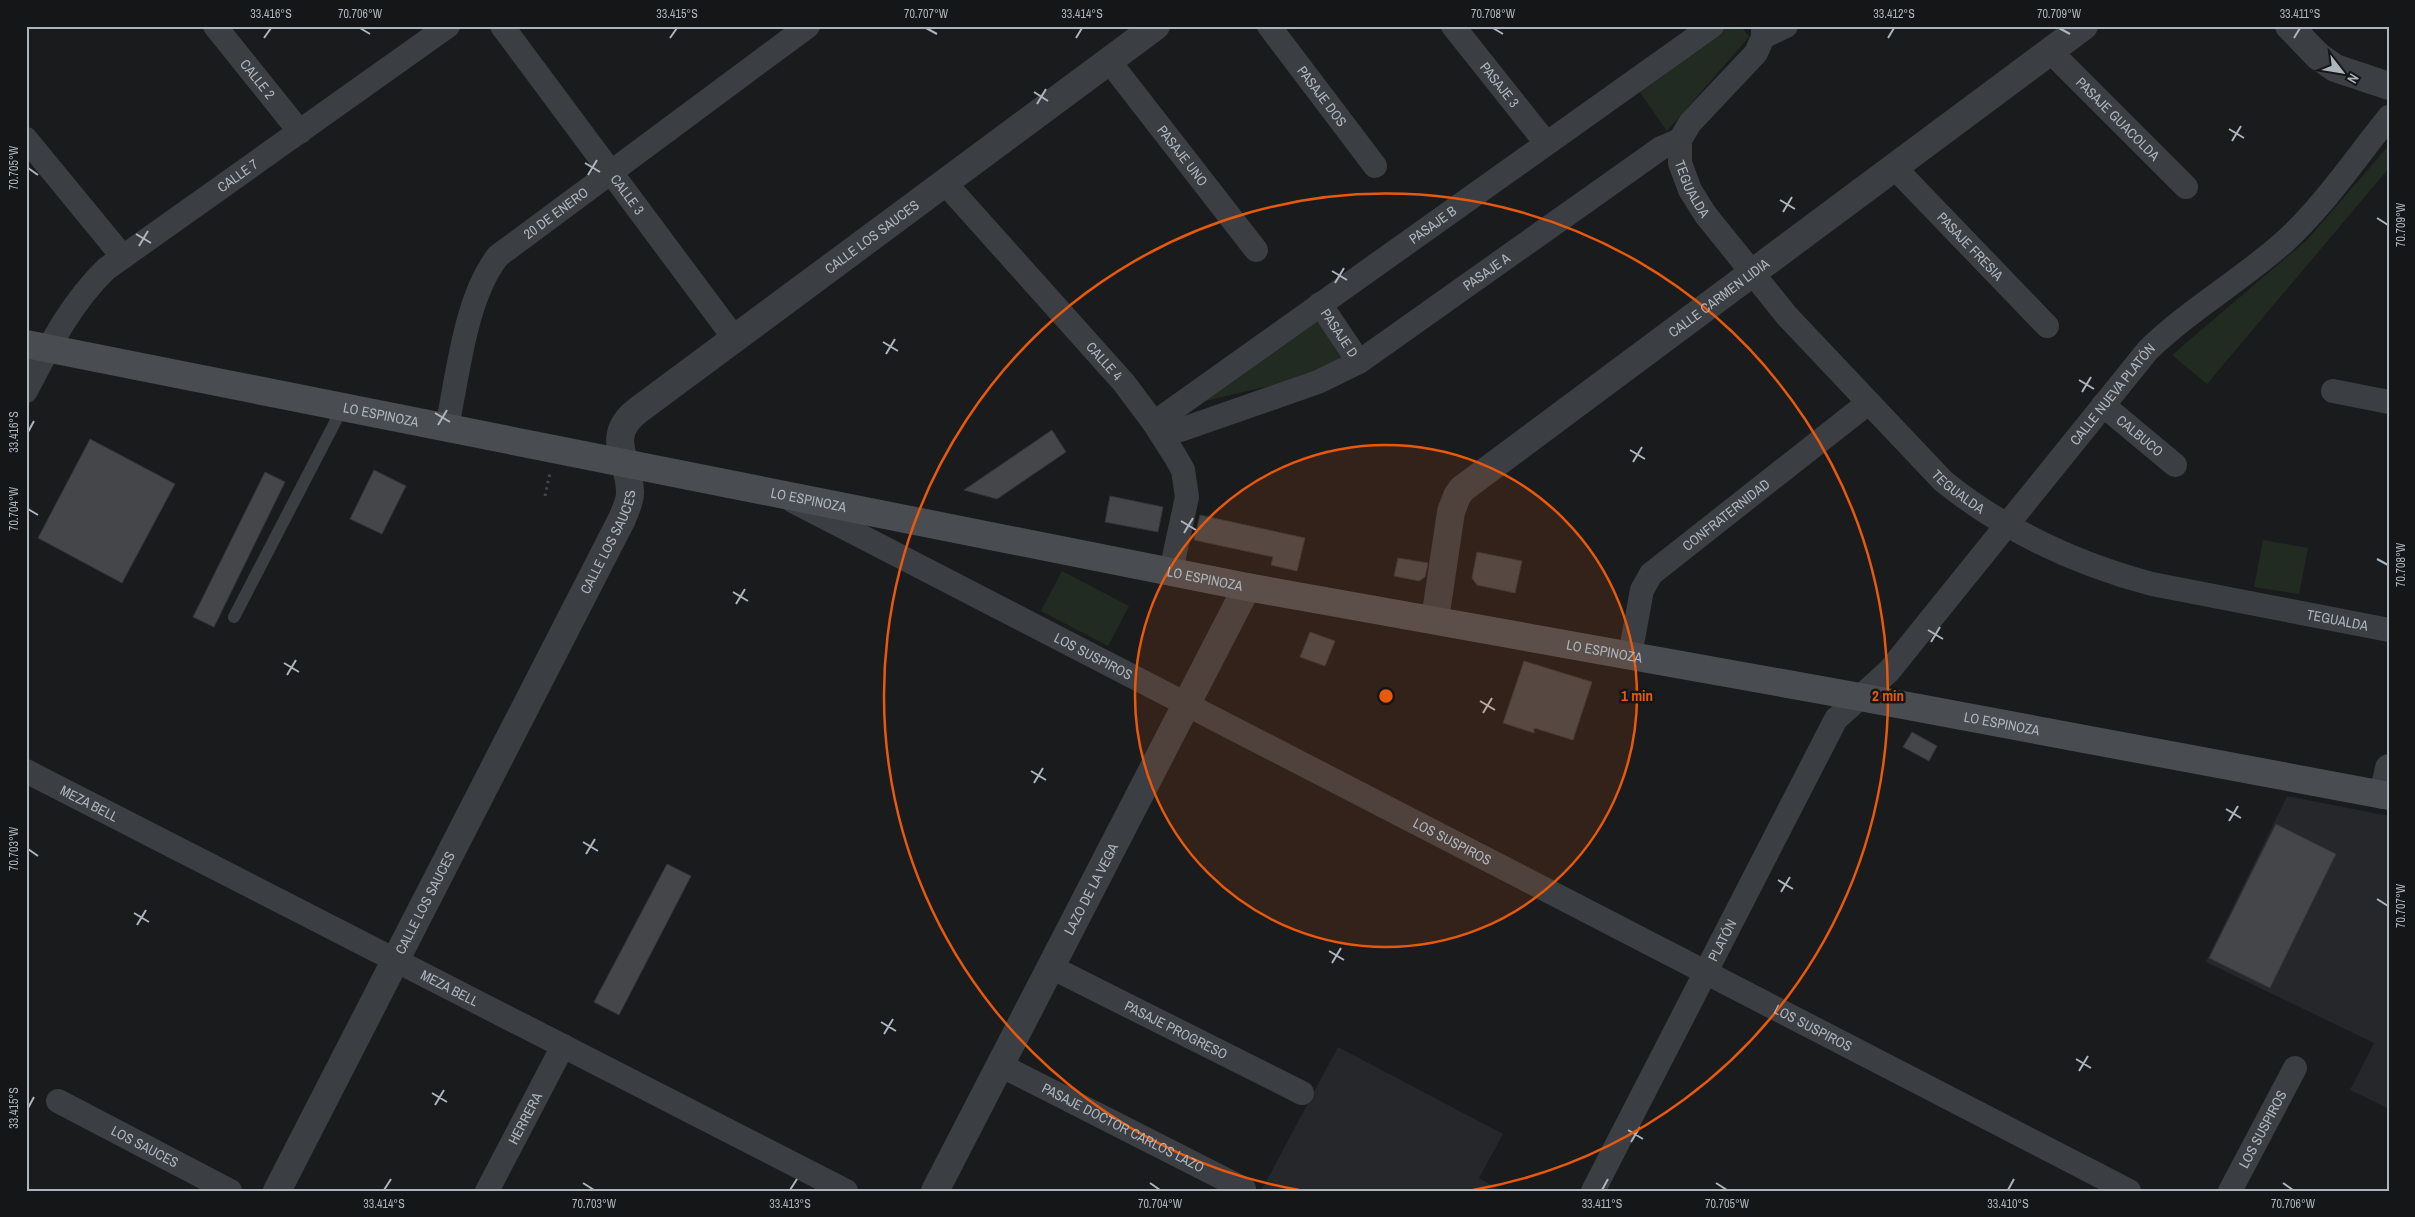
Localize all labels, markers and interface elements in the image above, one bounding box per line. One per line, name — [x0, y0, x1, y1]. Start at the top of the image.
text: 33.416°S — [250, 6, 292, 22]
text: 70.706°W — [338, 6, 383, 22]
text: 33.415°S — [656, 6, 698, 22]
text: 70.707°W — [904, 6, 949, 22]
text: 33.414°S — [1061, 6, 1103, 22]
text: 70.708°W — [1471, 6, 1516, 22]
text: 33.412°S — [1873, 6, 1915, 22]
text: 70.709°W — [2037, 6, 2082, 22]
text: 33.411°S — [2280, 6, 2321, 22]
north arrow — [2318, 48, 2368, 98]
street label: CALLE 2 — [236, 55, 279, 103]
street label: PASAJE 3 — [1476, 58, 1523, 111]
street label: PASAJE DOS — [1293, 62, 1351, 130]
text: N — [2343, 71, 2363, 87]
street label: PASAJE GUACOLDA — [2072, 73, 2164, 165]
street label: PASAJE UNO — [1153, 122, 1212, 190]
text: 70.705°W — [6, 145, 22, 190]
street label: CALLE 7 — [214, 155, 262, 196]
street label: TEGUALDA — [1671, 158, 1714, 221]
street label: CALLE 3 — [606, 171, 648, 218]
street label: 20 DE ENERO — [520, 183, 592, 243]
street label: CALLE LOS SAUCES — [821, 196, 923, 278]
street label: PASAJE B — [1405, 202, 1460, 248]
text: 70.709°W — [2393, 202, 2409, 247]
street label: PASAJE FRESIA — [1933, 208, 2007, 284]
street label: PASAJE A — [1459, 249, 1514, 294]
street label: CALLE CARMEN LIDIA — [1665, 254, 1773, 341]
street label: PASAJE D — [1317, 305, 1362, 361]
street label: CALLE 4 — [1082, 338, 1127, 385]
street label: CALLE NUEVA PLATÓN — [2066, 339, 2159, 449]
street label: LO ESPINOZA — [342, 398, 421, 431]
text: 33.416°S — [6, 411, 22, 453]
street label: CALBUCO — [2113, 411, 2167, 460]
street label: TEGUALDA — [1928, 466, 1988, 518]
street label: CONFRATERNIDAD — [1679, 475, 1773, 555]
street label: LO ESPINOZA — [769, 483, 848, 516]
text: 70.704°W — [6, 486, 22, 531]
street label: CALLE LOS SAUCES — [576, 489, 639, 597]
text: 70.708°W — [2393, 542, 2409, 587]
street label: LO ESPINOZA — [1166, 562, 1245, 595]
street label: TEGUALDA — [2305, 605, 2370, 635]
street label: LOS SUSPIROS — [1051, 628, 1136, 684]
street label: LO ESPINOZA — [1565, 635, 1644, 667]
text: 1 min — [1621, 685, 1653, 706]
text: 2 min — [1872, 685, 1904, 706]
centre of rings — [1377, 687, 1395, 705]
street label: LO ESPINOZA — [1962, 708, 2041, 739]
street label: MEZA BELL — [57, 781, 122, 826]
street label: LOS SUSPIROS — [1410, 814, 1495, 869]
text: 70.703°W — [6, 826, 22, 871]
street label: LAZO DE LA VEGA — [1060, 840, 1122, 938]
street label: CALLE LOS SAUCES — [391, 848, 459, 957]
text: 70.707°W — [2393, 883, 2409, 928]
street label: PLATÓN — [1704, 916, 1740, 964]
street label: MEZA BELL — [418, 966, 482, 1011]
street label: PASAJE PROGRESO — [1122, 996, 1231, 1063]
street label: LOS SUSPIROS — [1771, 1000, 1855, 1056]
street label: PASAJE DOCTOR CARLOS LAZO — [1039, 1079, 1207, 1176]
text: 33.415°S — [6, 1087, 22, 1129]
street label: LOS SUSPIROS — [2235, 1087, 2291, 1171]
street label: HERRERA — [504, 1089, 546, 1147]
street label: LOS SAUCES — [108, 1121, 182, 1172]
text: 33.414°S — [363, 1196, 405, 1212]
text: 70.703°W — [572, 1196, 617, 1212]
text: 33.413°S — [769, 1196, 811, 1212]
text: 70.704°W — [1138, 1196, 1183, 1212]
text: 33.411°S — [1582, 1196, 1623, 1212]
text: 70.705°W — [1705, 1196, 1750, 1212]
text: 33.410°S — [1987, 1196, 2029, 1212]
text: 70.706°W — [2271, 1196, 2316, 1212]

